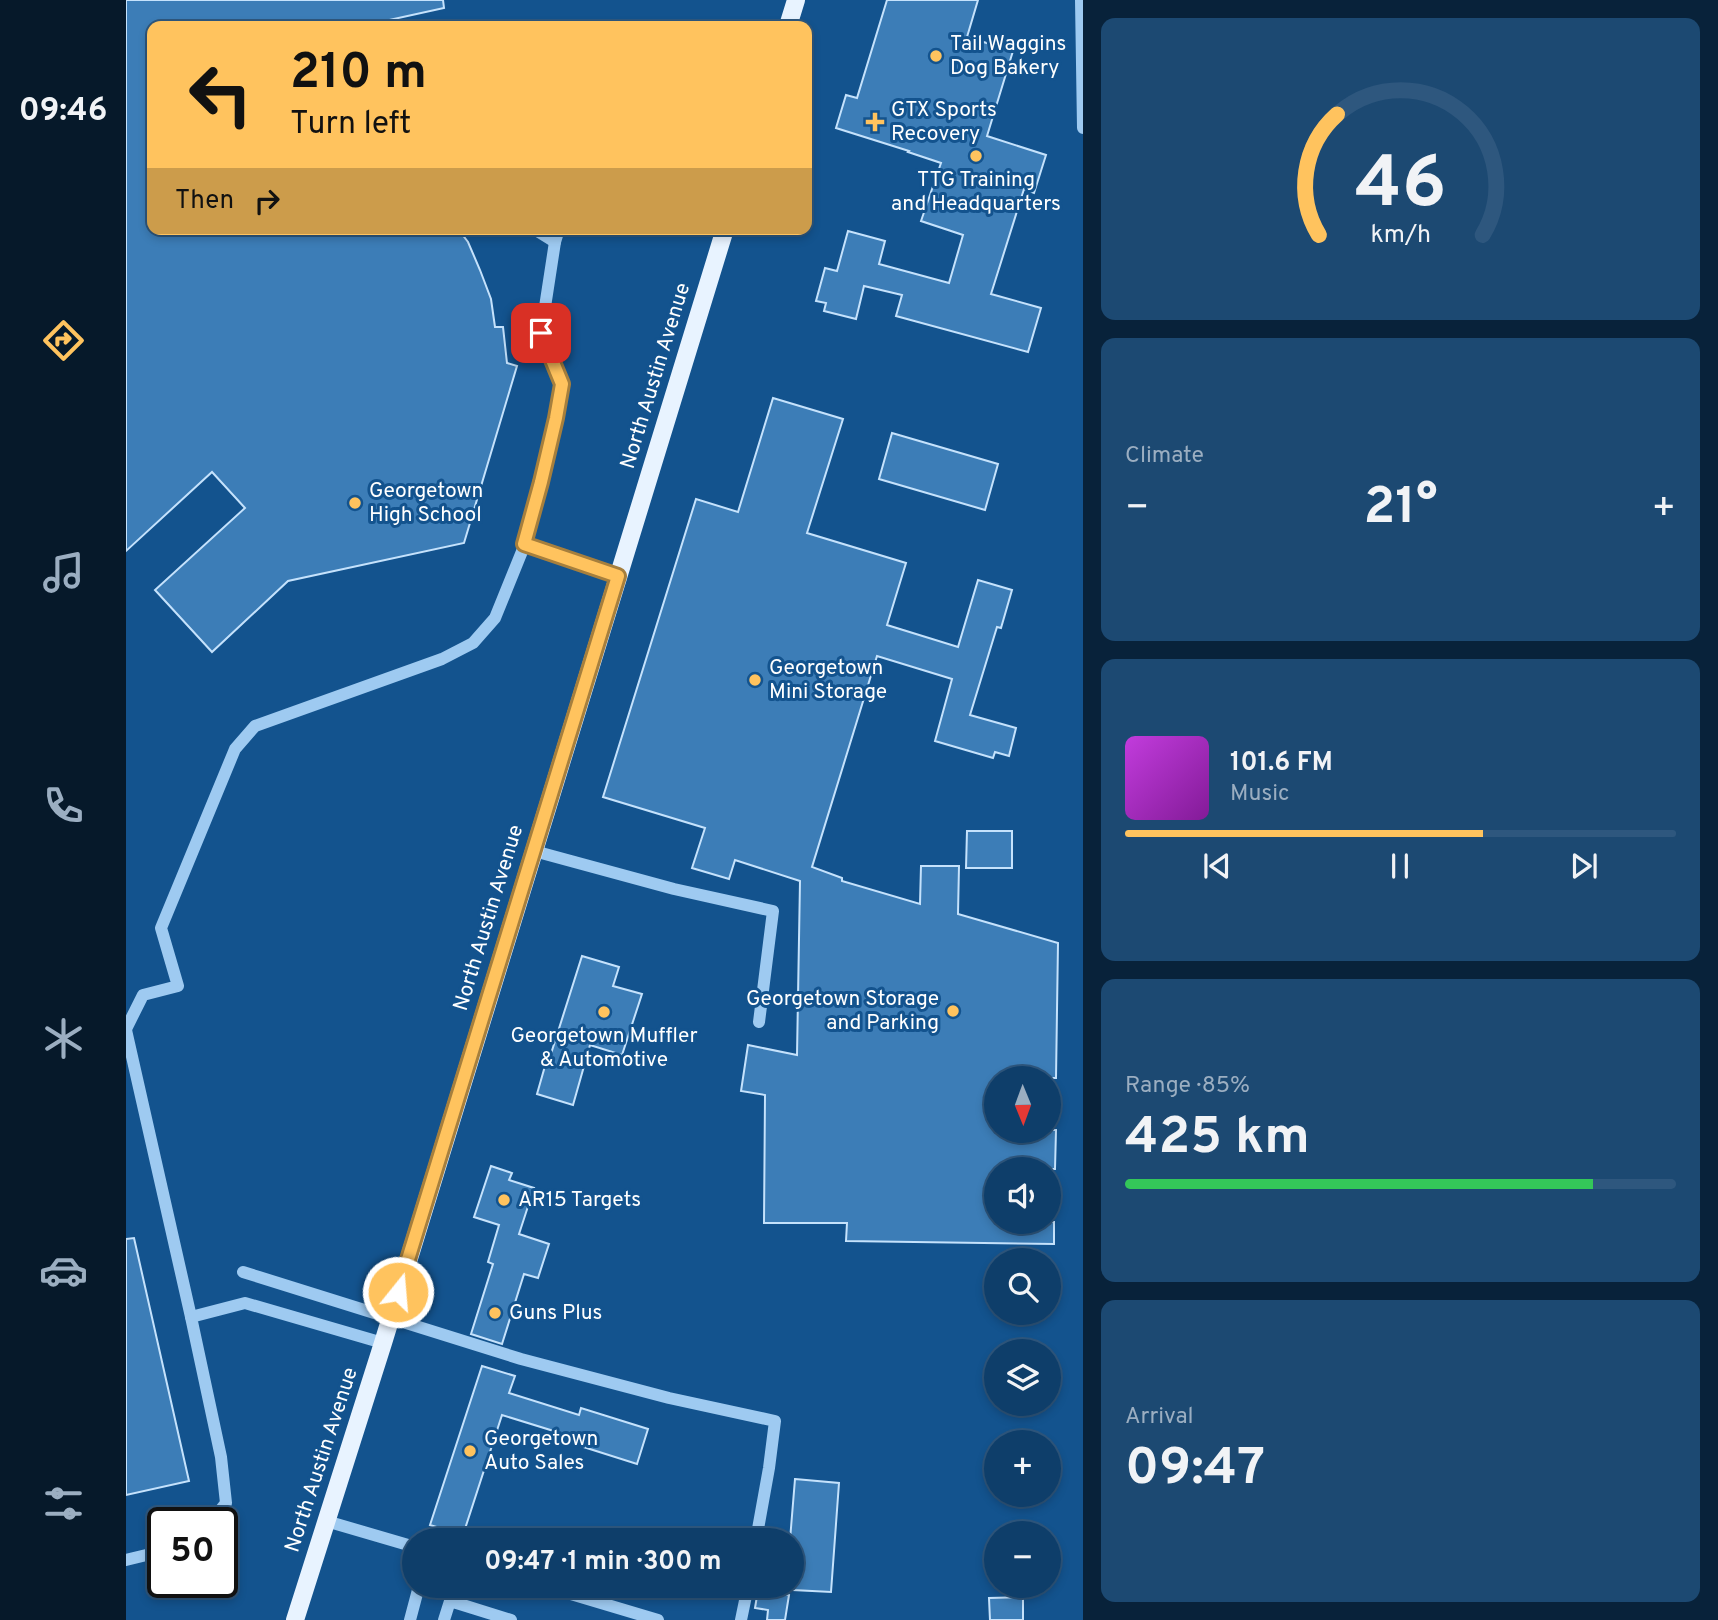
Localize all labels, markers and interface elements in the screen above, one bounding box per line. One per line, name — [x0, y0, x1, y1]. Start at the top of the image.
place label: Tail Waggins Dog Bakery — [950, 31, 1066, 82]
text: 210 m — [290, 44, 427, 106]
marker: Tail Waggins Dog Bakery — [928, 48, 944, 64]
icon: left — [175, 49, 266, 140]
text: 09:46 — [19, 92, 107, 132]
place label: GTX Sports Recovery — [891, 97, 997, 148]
text: Turn left — [290, 105, 411, 145]
marker: GTX Sports Recovery — [865, 112, 885, 132]
text: 46 — [1355, 142, 1446, 234]
marker: TTG Training and Headquarters — [968, 148, 984, 164]
place label: TTG Training and Headquarters — [891, 167, 1061, 218]
icon: right — [248, 182, 286, 220]
text: Then — [175, 185, 234, 218]
text: km/h — [1370, 220, 1431, 252]
street label: North Austin Avenue — [615, 280, 697, 472]
pin — [511, 303, 571, 363]
icon: arrive — [522, 314, 560, 352]
icon: directions — [39, 316, 88, 365]
text: Climate — [1125, 442, 1204, 471]
text: 21° — [1363, 476, 1438, 542]
place label: Georgetown High School — [369, 478, 483, 529]
text: − — [1125, 485, 1150, 534]
text: + — [1651, 485, 1676, 534]
marker: Georgetown High School — [347, 495, 363, 511]
icon: music — [39, 548, 88, 597]
place label: Georgetown Mini Storage — [769, 655, 887, 706]
marker: Georgetown Mini Storage — [747, 672, 763, 688]
text: 101.6 FM — [1230, 747, 1333, 780]
text: Music — [1230, 780, 1290, 809]
icon: phone — [39, 781, 88, 830]
street label: North Austin Avenue — [448, 822, 530, 1014]
icon: previous — [1198, 847, 1236, 885]
icon: pause — [1381, 847, 1419, 885]
icon: next — [1565, 847, 1603, 885]
place label: Georgetown Storage and Parking — [746, 986, 939, 1037]
marker: Georgetown Storage and Parking — [945, 1003, 961, 1019]
marker: Georgetown Muffler & Automotive — [596, 1004, 612, 1020]
icon: climate — [39, 1014, 88, 1063]
place label: Georgetown Muffler & Automotive — [510, 1023, 698, 1074]
north arrow — [984, 1066, 1060, 1143]
map controls — [984, 1066, 1061, 1598]
text: Range · 85% — [1125, 1072, 1250, 1101]
text: 425 km — [1125, 1106, 1310, 1172]
button: sound — [984, 1157, 1061, 1234]
place label: AR15 Targets — [518, 1187, 641, 1214]
marker: AR15 Targets — [496, 1192, 512, 1208]
icon: car — [39, 1246, 88, 1295]
button: search — [984, 1248, 1061, 1325]
position arrow — [361, 1255, 435, 1329]
place label: Guns Plus — [509, 1300, 602, 1327]
marker: Guns Plus — [487, 1305, 503, 1321]
button: layers — [984, 1339, 1061, 1416]
street label: North Austin Avenue — [279, 1364, 365, 1556]
text: Arrival — [1125, 1403, 1194, 1432]
place label: Georgetown Auto Sales — [484, 1426, 598, 1477]
button: + — [984, 1430, 1061, 1507]
text: 09:47 — [1125, 1437, 1265, 1503]
marker: Georgetown Auto Sales — [462, 1443, 478, 1459]
icon: filters — [39, 1479, 88, 1528]
speed limit sign: 50 — [147, 1507, 238, 1598]
button: − — [984, 1521, 1061, 1598]
text: 09:47 · 1 min · 300 m — [484, 1546, 722, 1579]

